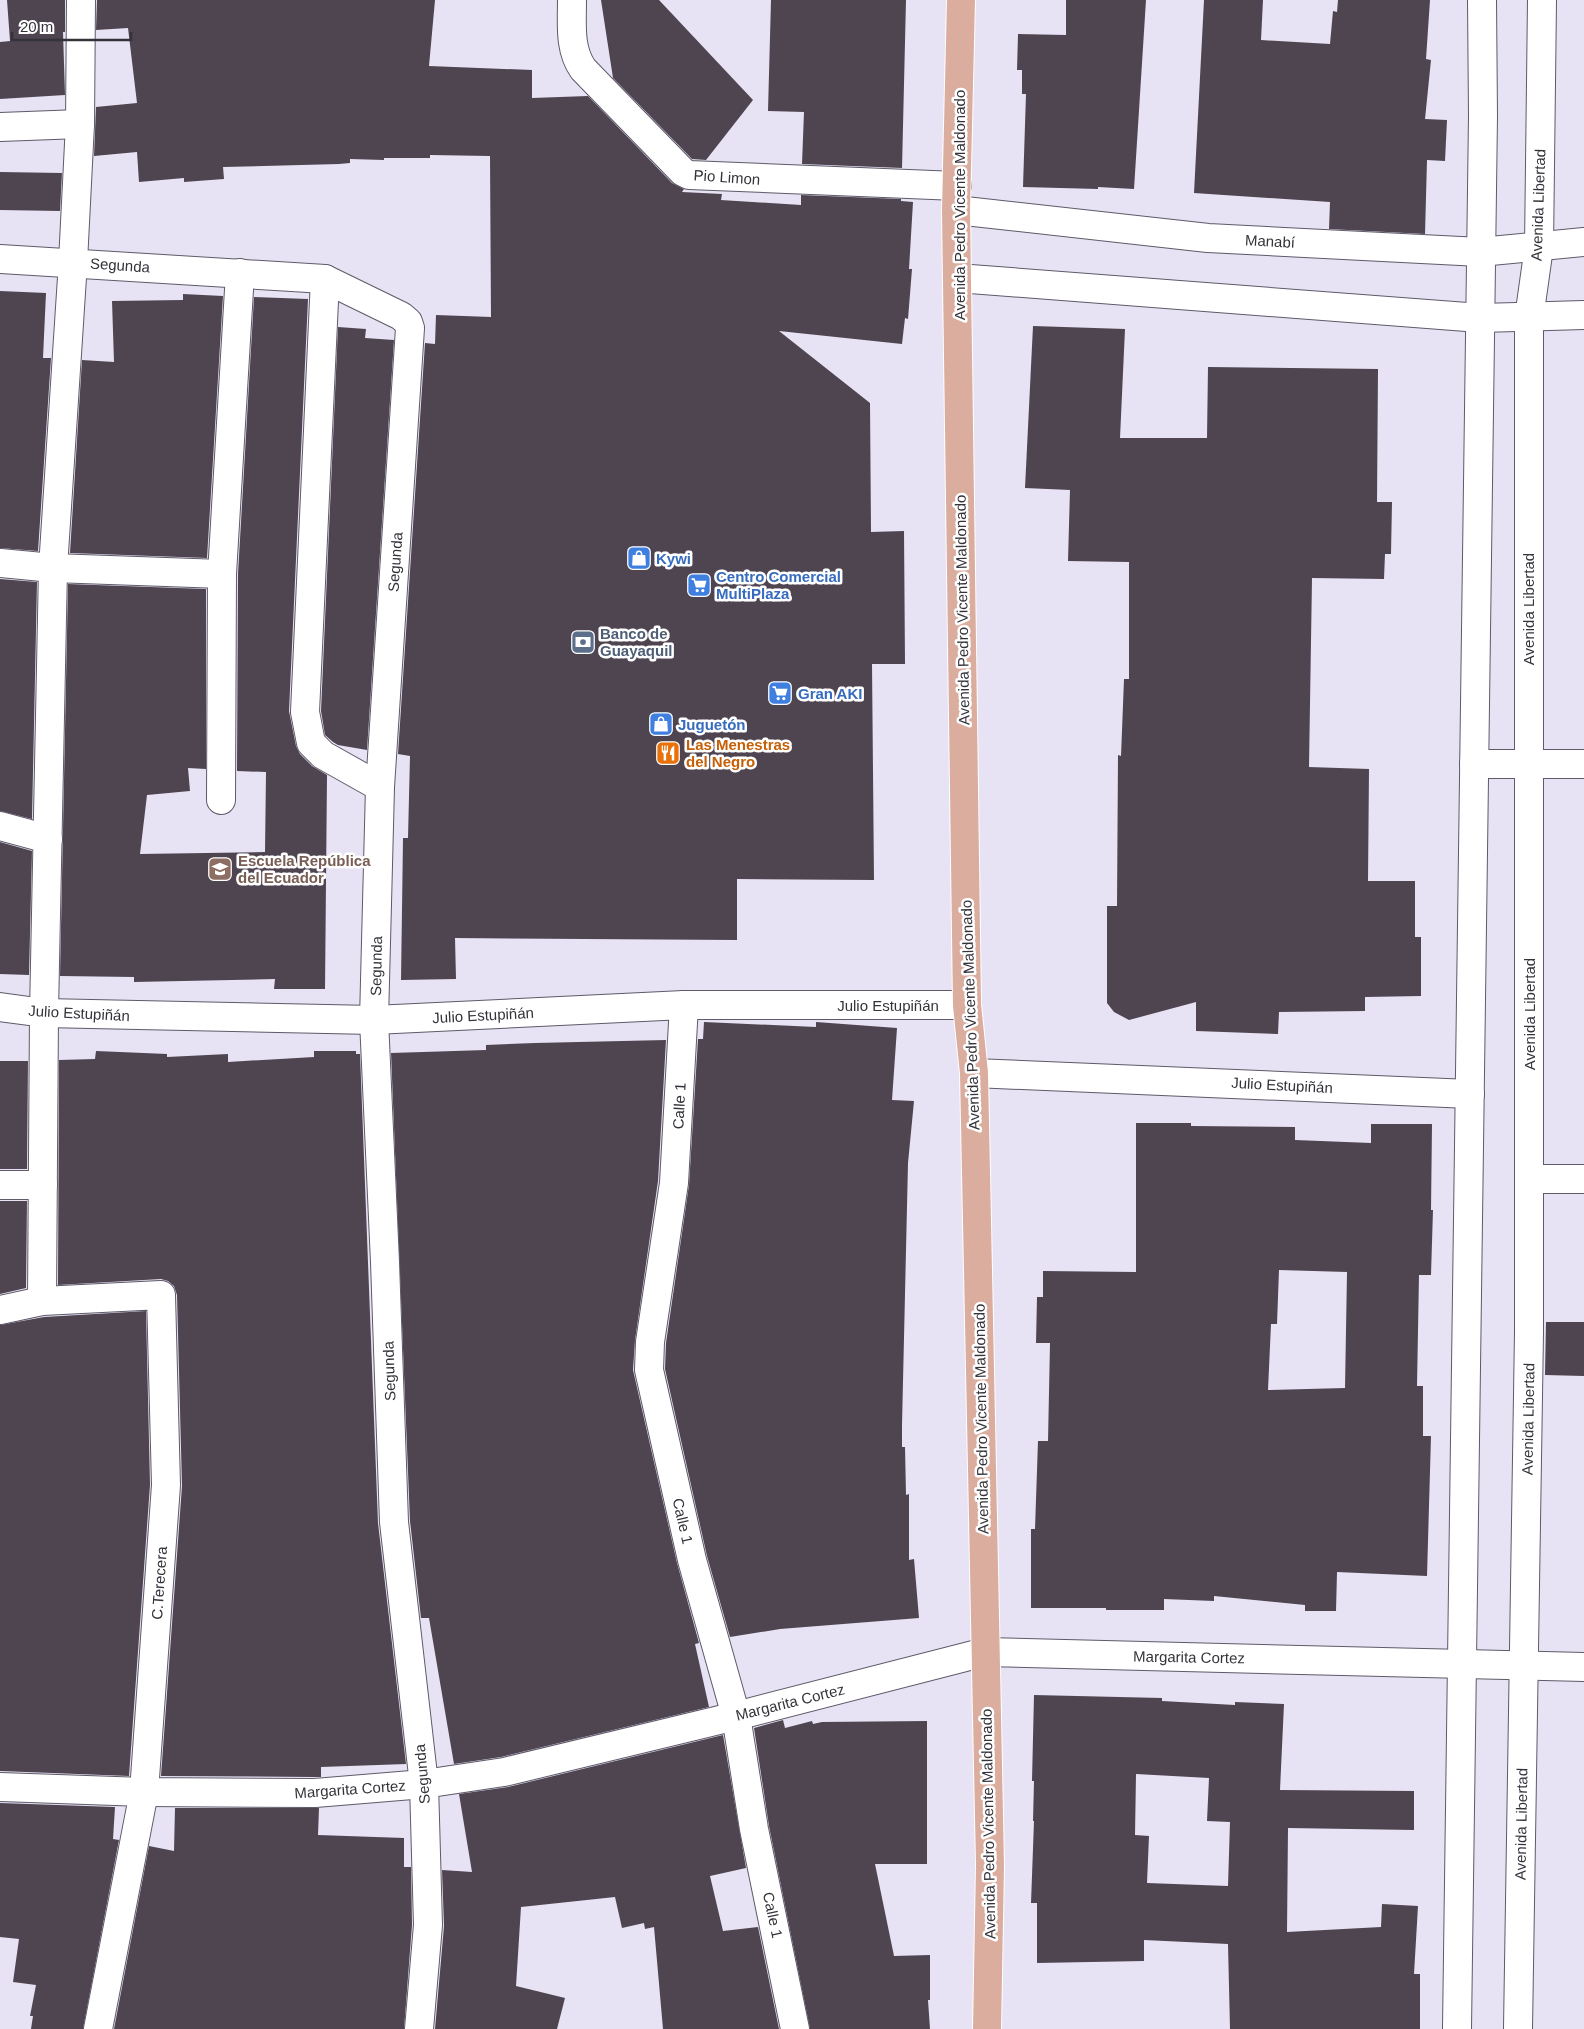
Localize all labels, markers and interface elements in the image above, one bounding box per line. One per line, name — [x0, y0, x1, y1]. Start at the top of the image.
scale bar — [12, 10, 131, 42]
text: 20 m — [20, 18, 53, 35]
street label: Avenida Pedro Vicente Maldonado — [951, 90, 968, 320]
street label: Avenida Libertad — [1528, 149, 1548, 261]
street label: Pio Limon — [693, 166, 761, 188]
street label: Manabí — [1245, 231, 1296, 251]
street label: Segunda — [89, 254, 151, 276]
street label: Avenida Pedro Vicente Maldonado — [951, 495, 973, 725]
street label: Segunda — [384, 531, 406, 593]
shop icon: Kywi — [626, 545, 652, 571]
place label: Kywi — [656, 550, 691, 567]
street label: Avenida Libertad — [1520, 553, 1537, 665]
place label: Centro Comercial MultiPlaza — [716, 568, 841, 602]
supermarket icon: Centro Comercial MultiPlaza — [686, 572, 712, 598]
place label: Banco de Guayaquil — [600, 625, 673, 659]
bank icon: Banco de Guayaquil — [570, 629, 596, 655]
supermarket icon: Gran AKI — [767, 680, 793, 706]
place label: Gran AKI — [798, 685, 862, 702]
shop icon: Juguetón — [648, 711, 674, 737]
place label: Juguetón — [678, 716, 746, 733]
place label: Las Menestras del Negro — [686, 736, 790, 770]
restaurant icon: Las Menestras del Negro — [655, 740, 681, 766]
place label: Escuela República del Ecuador — [238, 852, 371, 886]
school or university icon: Escuela República del Ecuador — [207, 856, 233, 882]
street label: Avenida Pedro Vicente Maldonado — [957, 900, 983, 1130]
street label: Segunda — [367, 935, 385, 996]
street label: Avenida Libertad — [1521, 958, 1538, 1070]
street label: Julio Estupiñán — [837, 997, 939, 1014]
street label: Julio Estupiñán — [28, 1002, 130, 1024]
street label: Julio Estupiñán — [432, 1004, 534, 1026]
street label: Julio Estupiñán — [1231, 1074, 1333, 1096]
street label: Calle 1 — [669, 1082, 689, 1130]
street label: Avenida Pedro Vicente Maldonado — [970, 1304, 992, 1534]
street label: Segunda — [379, 1340, 399, 1401]
street label: Avenida Libertad — [1519, 1363, 1537, 1475]
street label: Calle 1 — [669, 1496, 697, 1546]
street label: C.Terecera — [148, 1545, 170, 1620]
street label: Margarita Cortez — [1133, 1648, 1245, 1666]
street label: Margarita Cortez — [734, 1680, 846, 1724]
street label: Avenida Pedro Vicente Maldonado — [977, 1709, 999, 1939]
street label: Segunda — [411, 1743, 433, 1805]
street label: Avenida Libertad — [1512, 1768, 1530, 1880]
street label: Margarita Cortez — [294, 1777, 406, 1801]
street label: Calle 1 — [760, 1890, 786, 1940]

